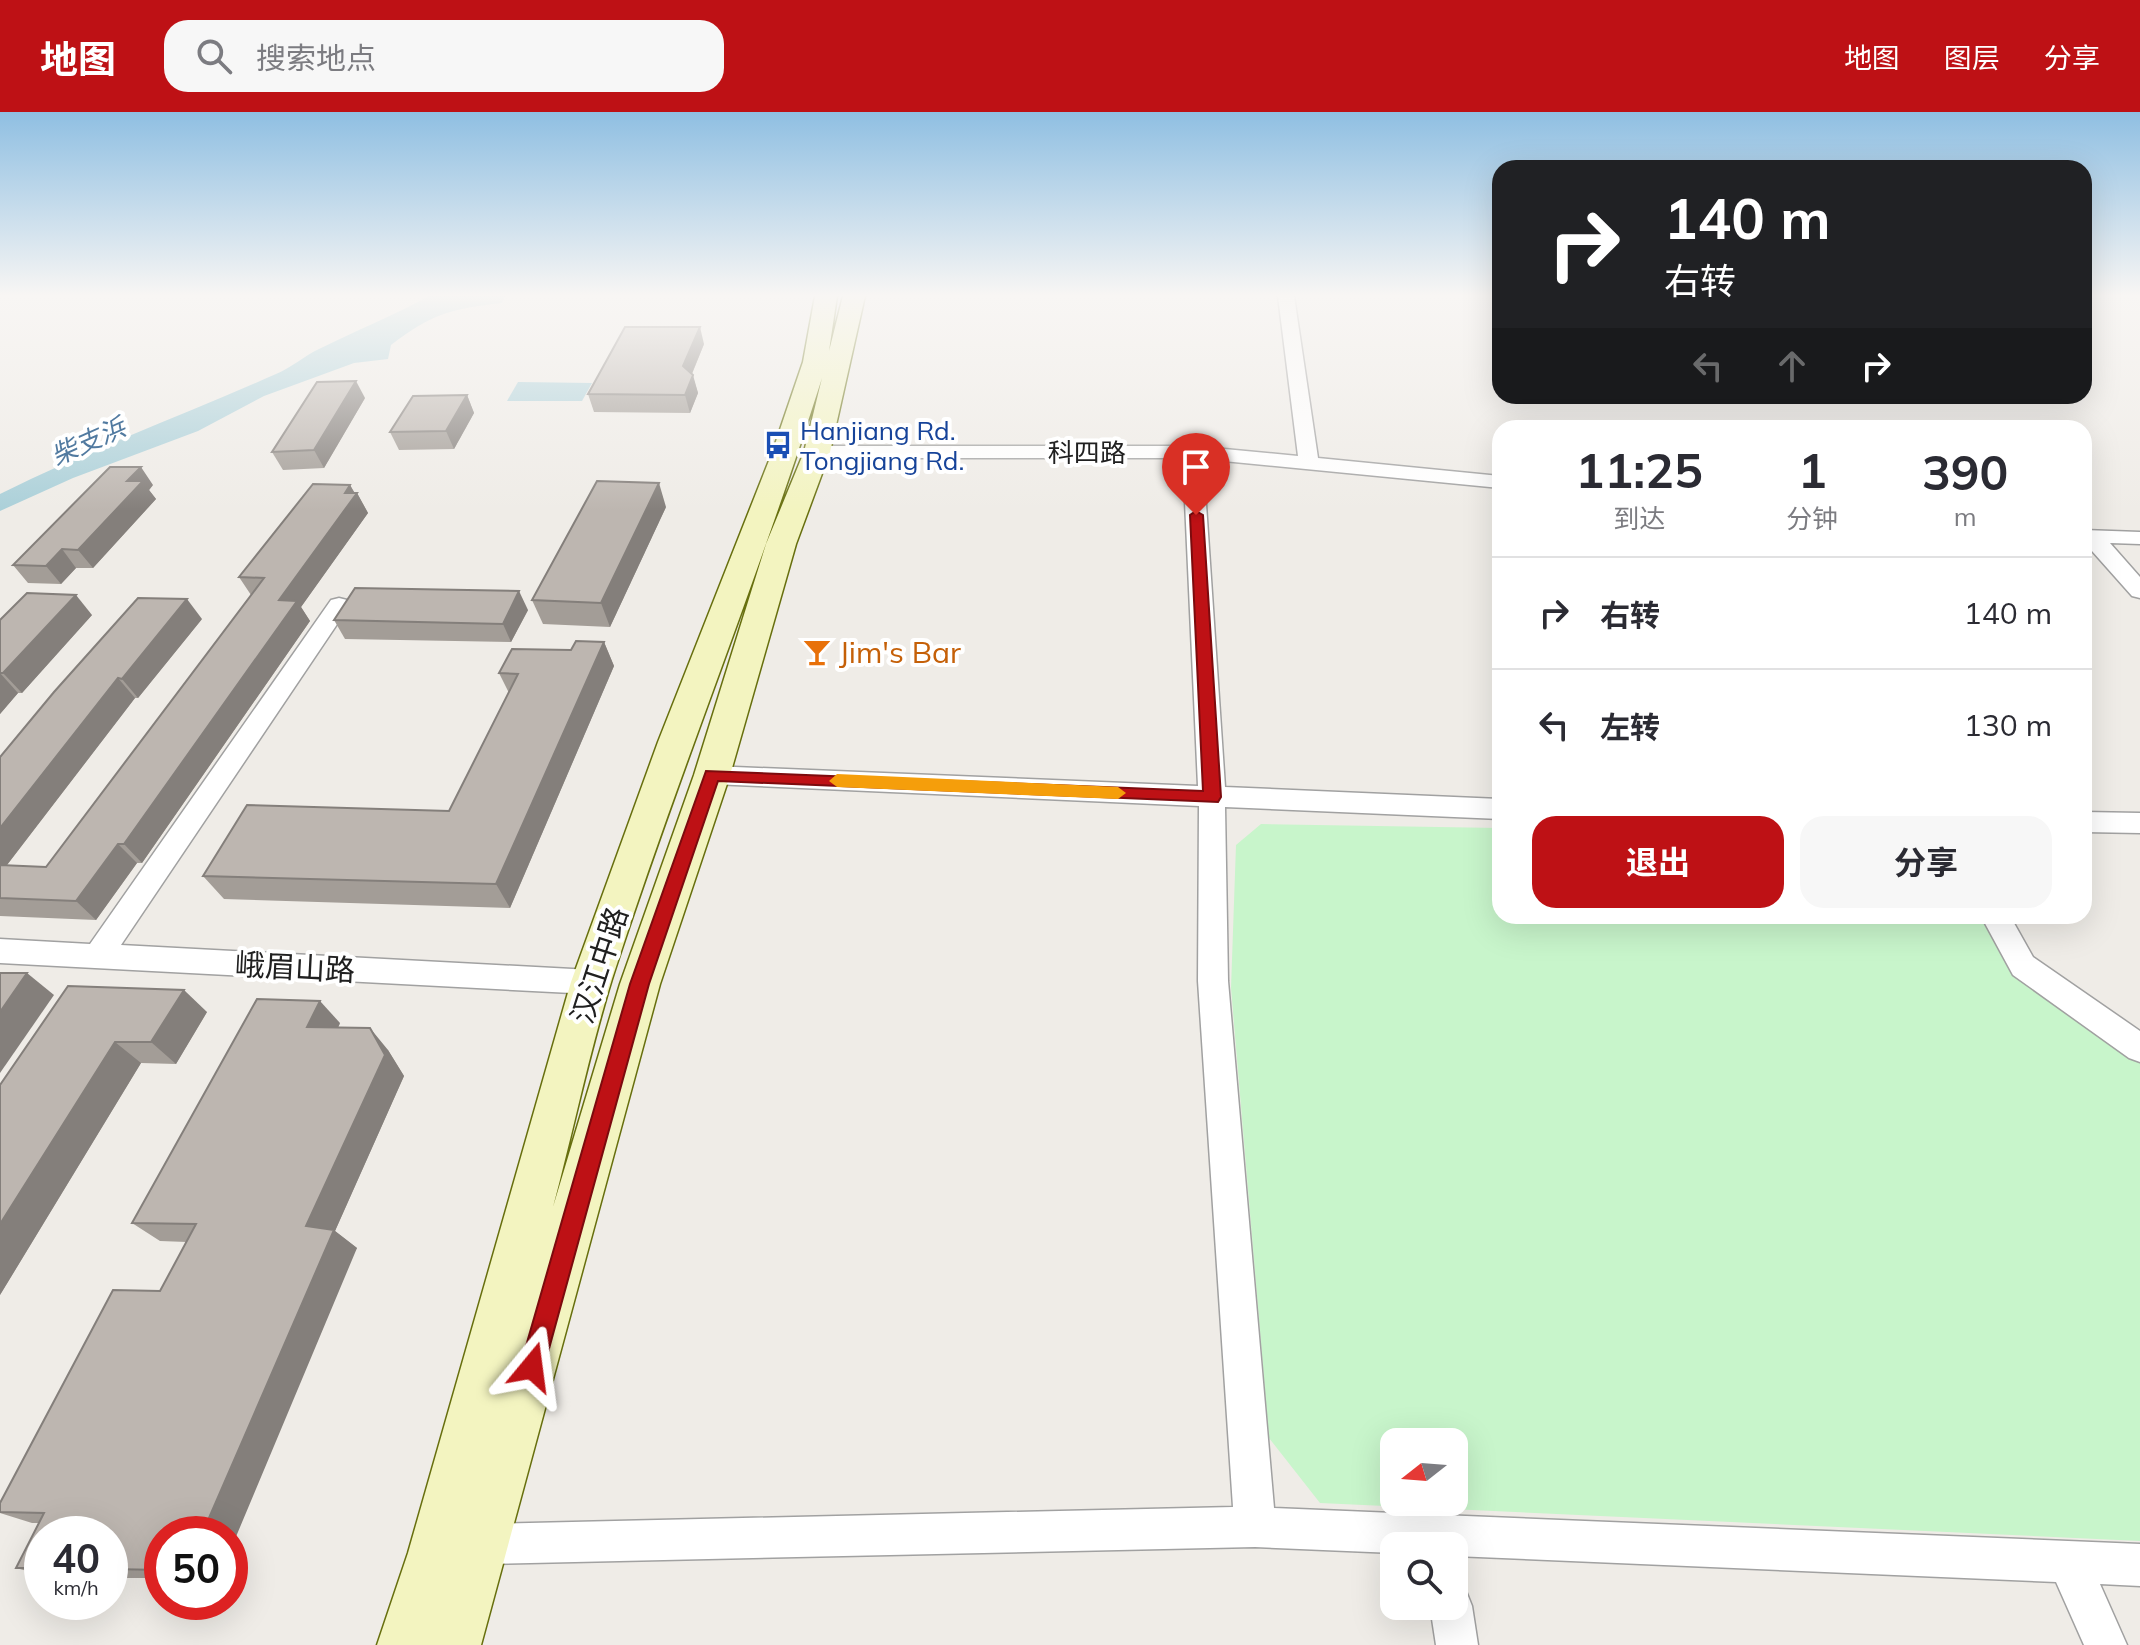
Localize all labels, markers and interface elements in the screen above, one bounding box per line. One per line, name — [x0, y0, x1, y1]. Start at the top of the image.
search box — [164, 20, 724, 92]
icon: search — [192, 34, 236, 78]
text: 地图 — [40, 35, 116, 83]
text: 搜索地点 — [256, 39, 376, 77]
text: 地图 — [1844, 40, 1900, 75]
text: 图层 — [1944, 40, 2000, 75]
text: 分享 — [2044, 40, 2100, 75]
text: 140 m — [1664, 183, 1831, 253]
icon: right — [1532, 192, 1636, 296]
text: 右转 — [1664, 258, 1736, 303]
icon: left — [1686, 344, 1730, 388]
icon: ahead — [1770, 344, 1814, 388]
icon: right — [1854, 344, 1898, 388]
water label: 柴支浜 — [46, 409, 132, 472]
place label: Hanjiang Rd. Tongjiang Rd. — [800, 414, 964, 477]
bus stop icon: Hanjiang Rd. Tongjiang Rd. — [763, 430, 793, 460]
pin — [1162, 433, 1230, 515]
street label: 科四路 — [1048, 436, 1126, 469]
text: 11:25 — [1576, 440, 1703, 500]
text: 1 — [1798, 440, 1827, 500]
text: 390 — [1922, 442, 2008, 502]
icon: arrive — [1174, 445, 1218, 489]
text: m — [1954, 500, 1977, 533]
text: 到达 — [1613, 502, 1665, 535]
text: 分钟 — [1786, 502, 1838, 535]
icon: right — [1532, 591, 1576, 635]
text: 140 m — [1964, 594, 2052, 632]
text: 右转 — [1600, 596, 1660, 634]
place label: Jim's Bar — [839, 633, 961, 671]
bar icon: Jim's Bar — [802, 637, 832, 667]
icon: left — [1532, 703, 1576, 747]
text: 130 m — [1964, 706, 2052, 744]
text: 左转 — [1600, 708, 1660, 746]
button: 退出 — [1532, 816, 1784, 908]
button: 分享 — [1800, 816, 2052, 908]
street label: 汉江中路 — [562, 902, 636, 1028]
street label: 峨眉山路 — [234, 945, 356, 989]
position arrow — [490, 1325, 574, 1409]
north arrow — [1380, 1428, 1468, 1516]
map controls — [1380, 1428, 1468, 1620]
speed limit sign: 50 — [144, 1516, 248, 1620]
button: search — [1380, 1532, 1468, 1620]
text: 40 — [52, 1533, 100, 1583]
text: km/h — [53, 1575, 99, 1600]

